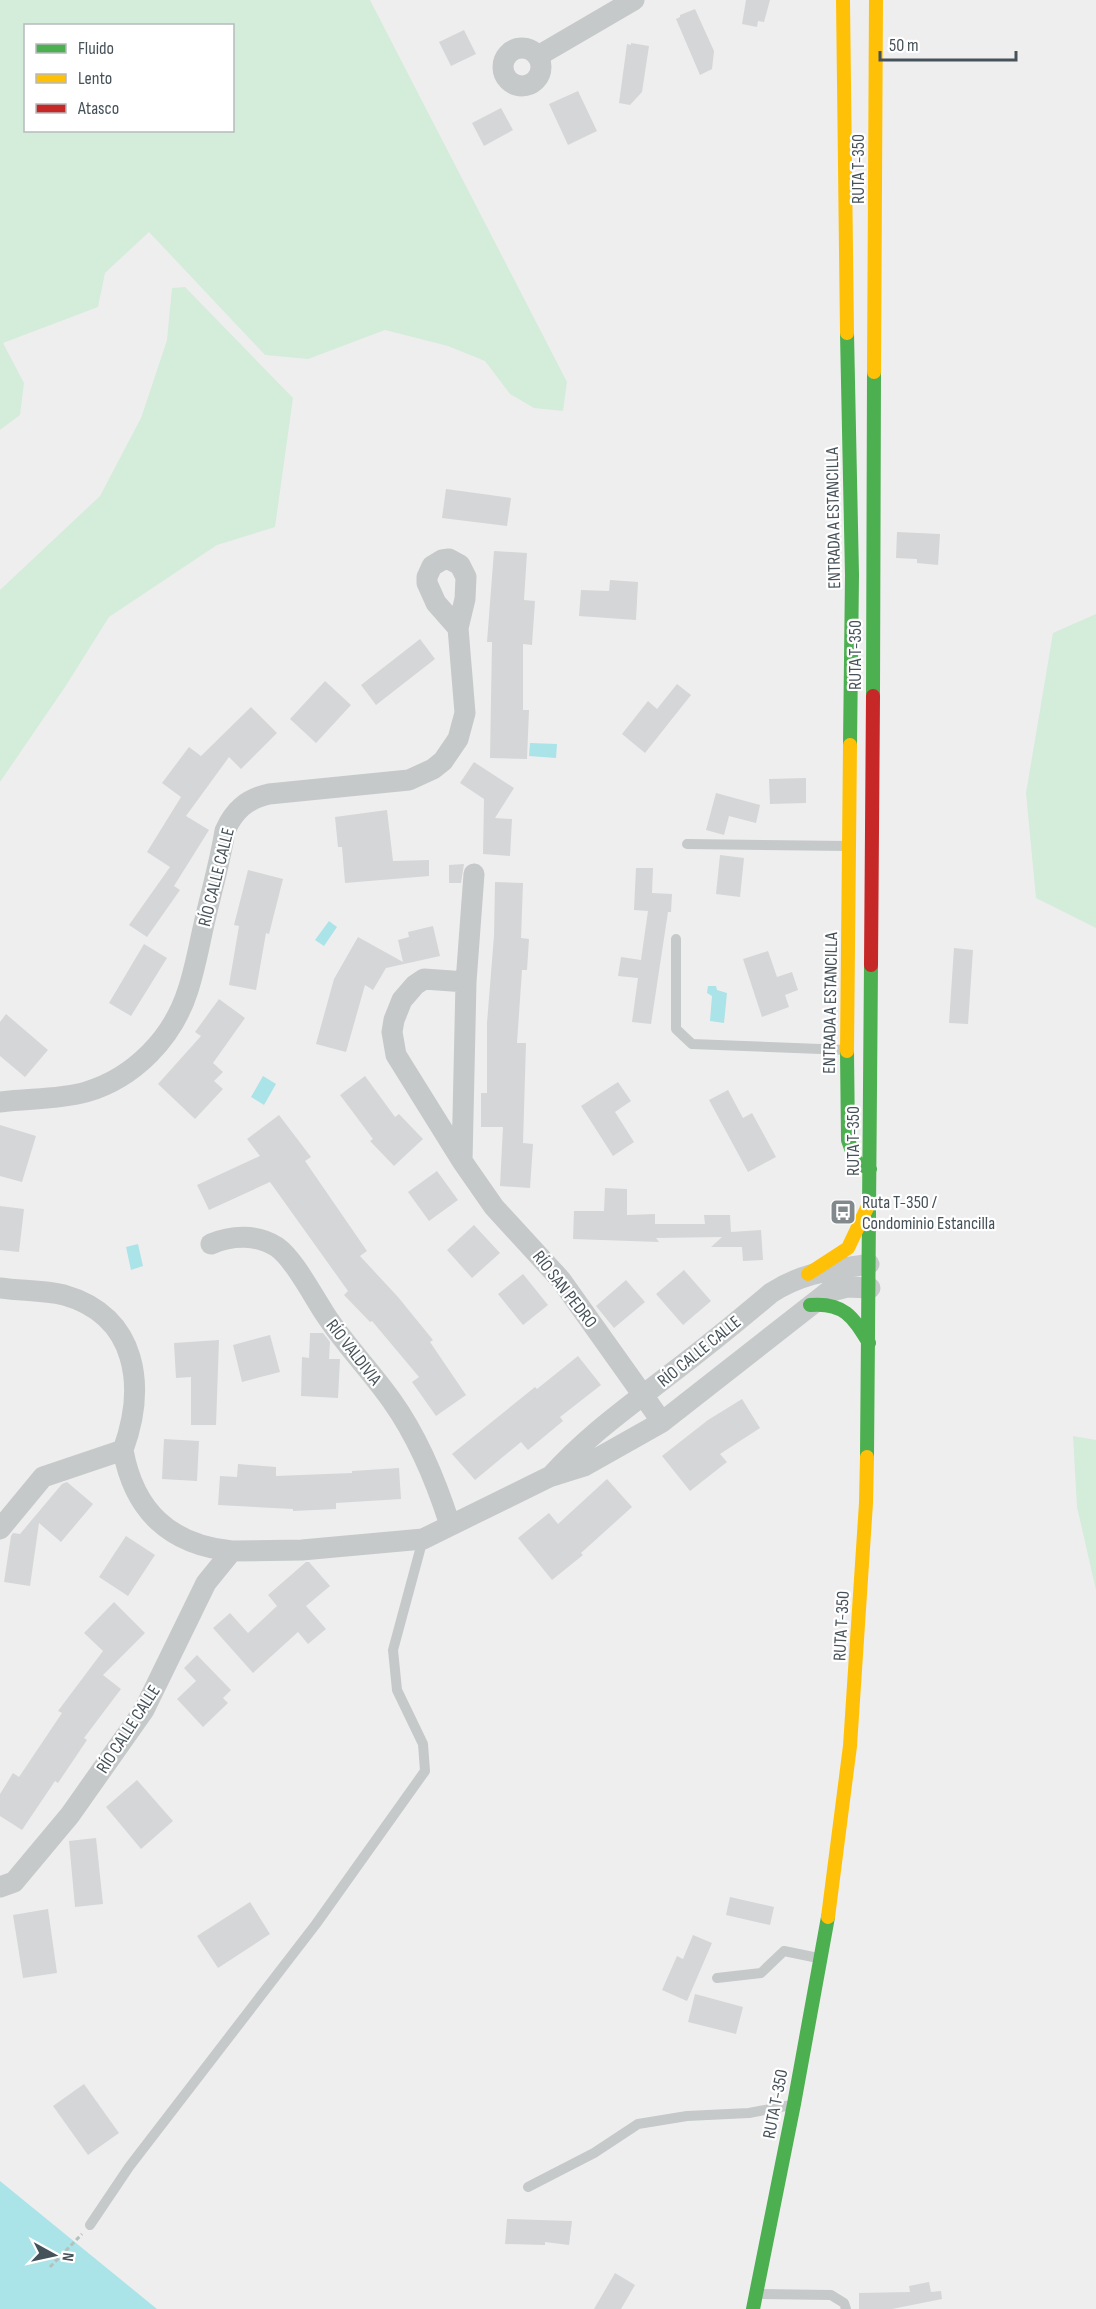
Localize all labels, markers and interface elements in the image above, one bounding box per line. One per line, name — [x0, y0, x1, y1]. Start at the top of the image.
legend — [24, 24, 234, 132]
scale bar — [880, 24, 1016, 62]
text: 50 m — [889, 35, 919, 56]
text: Fluido — [78, 38, 114, 59]
text: Lento — [78, 68, 112, 89]
text: Atasco — [77, 98, 119, 119]
street label: RUTA T-350 — [848, 134, 869, 204]
street label: ENTRADA A ESTANCILLA — [822, 447, 845, 589]
street label: RUTA T-350 — [845, 620, 866, 690]
street label: RÍO CALLE CALLE — [194, 826, 239, 929]
street label: ENTRADA A ESTANCILLA — [819, 932, 842, 1074]
street label: RUTA T-350 — [843, 1106, 864, 1176]
place label: Ruta T-350 / Condominio Estancilla — [862, 1192, 995, 1234]
bus stop icon: Ruta T-350 / Condominio Estancilla — [828, 1197, 858, 1227]
street label: RÍO SAN PEDRO — [528, 1247, 601, 1332]
street label: RÍO CALLE CALLE — [653, 1311, 745, 1391]
street label: RÍO VALDIVIA — [321, 1315, 386, 1390]
street label: RUTA T-350 — [829, 1590, 854, 1662]
street label: RÍO CALLE CALLE — [92, 1681, 165, 1777]
street label: RUTA T-350 — [758, 2068, 792, 2141]
north arrow — [24, 2225, 84, 2285]
text: N — [57, 2251, 77, 2262]

